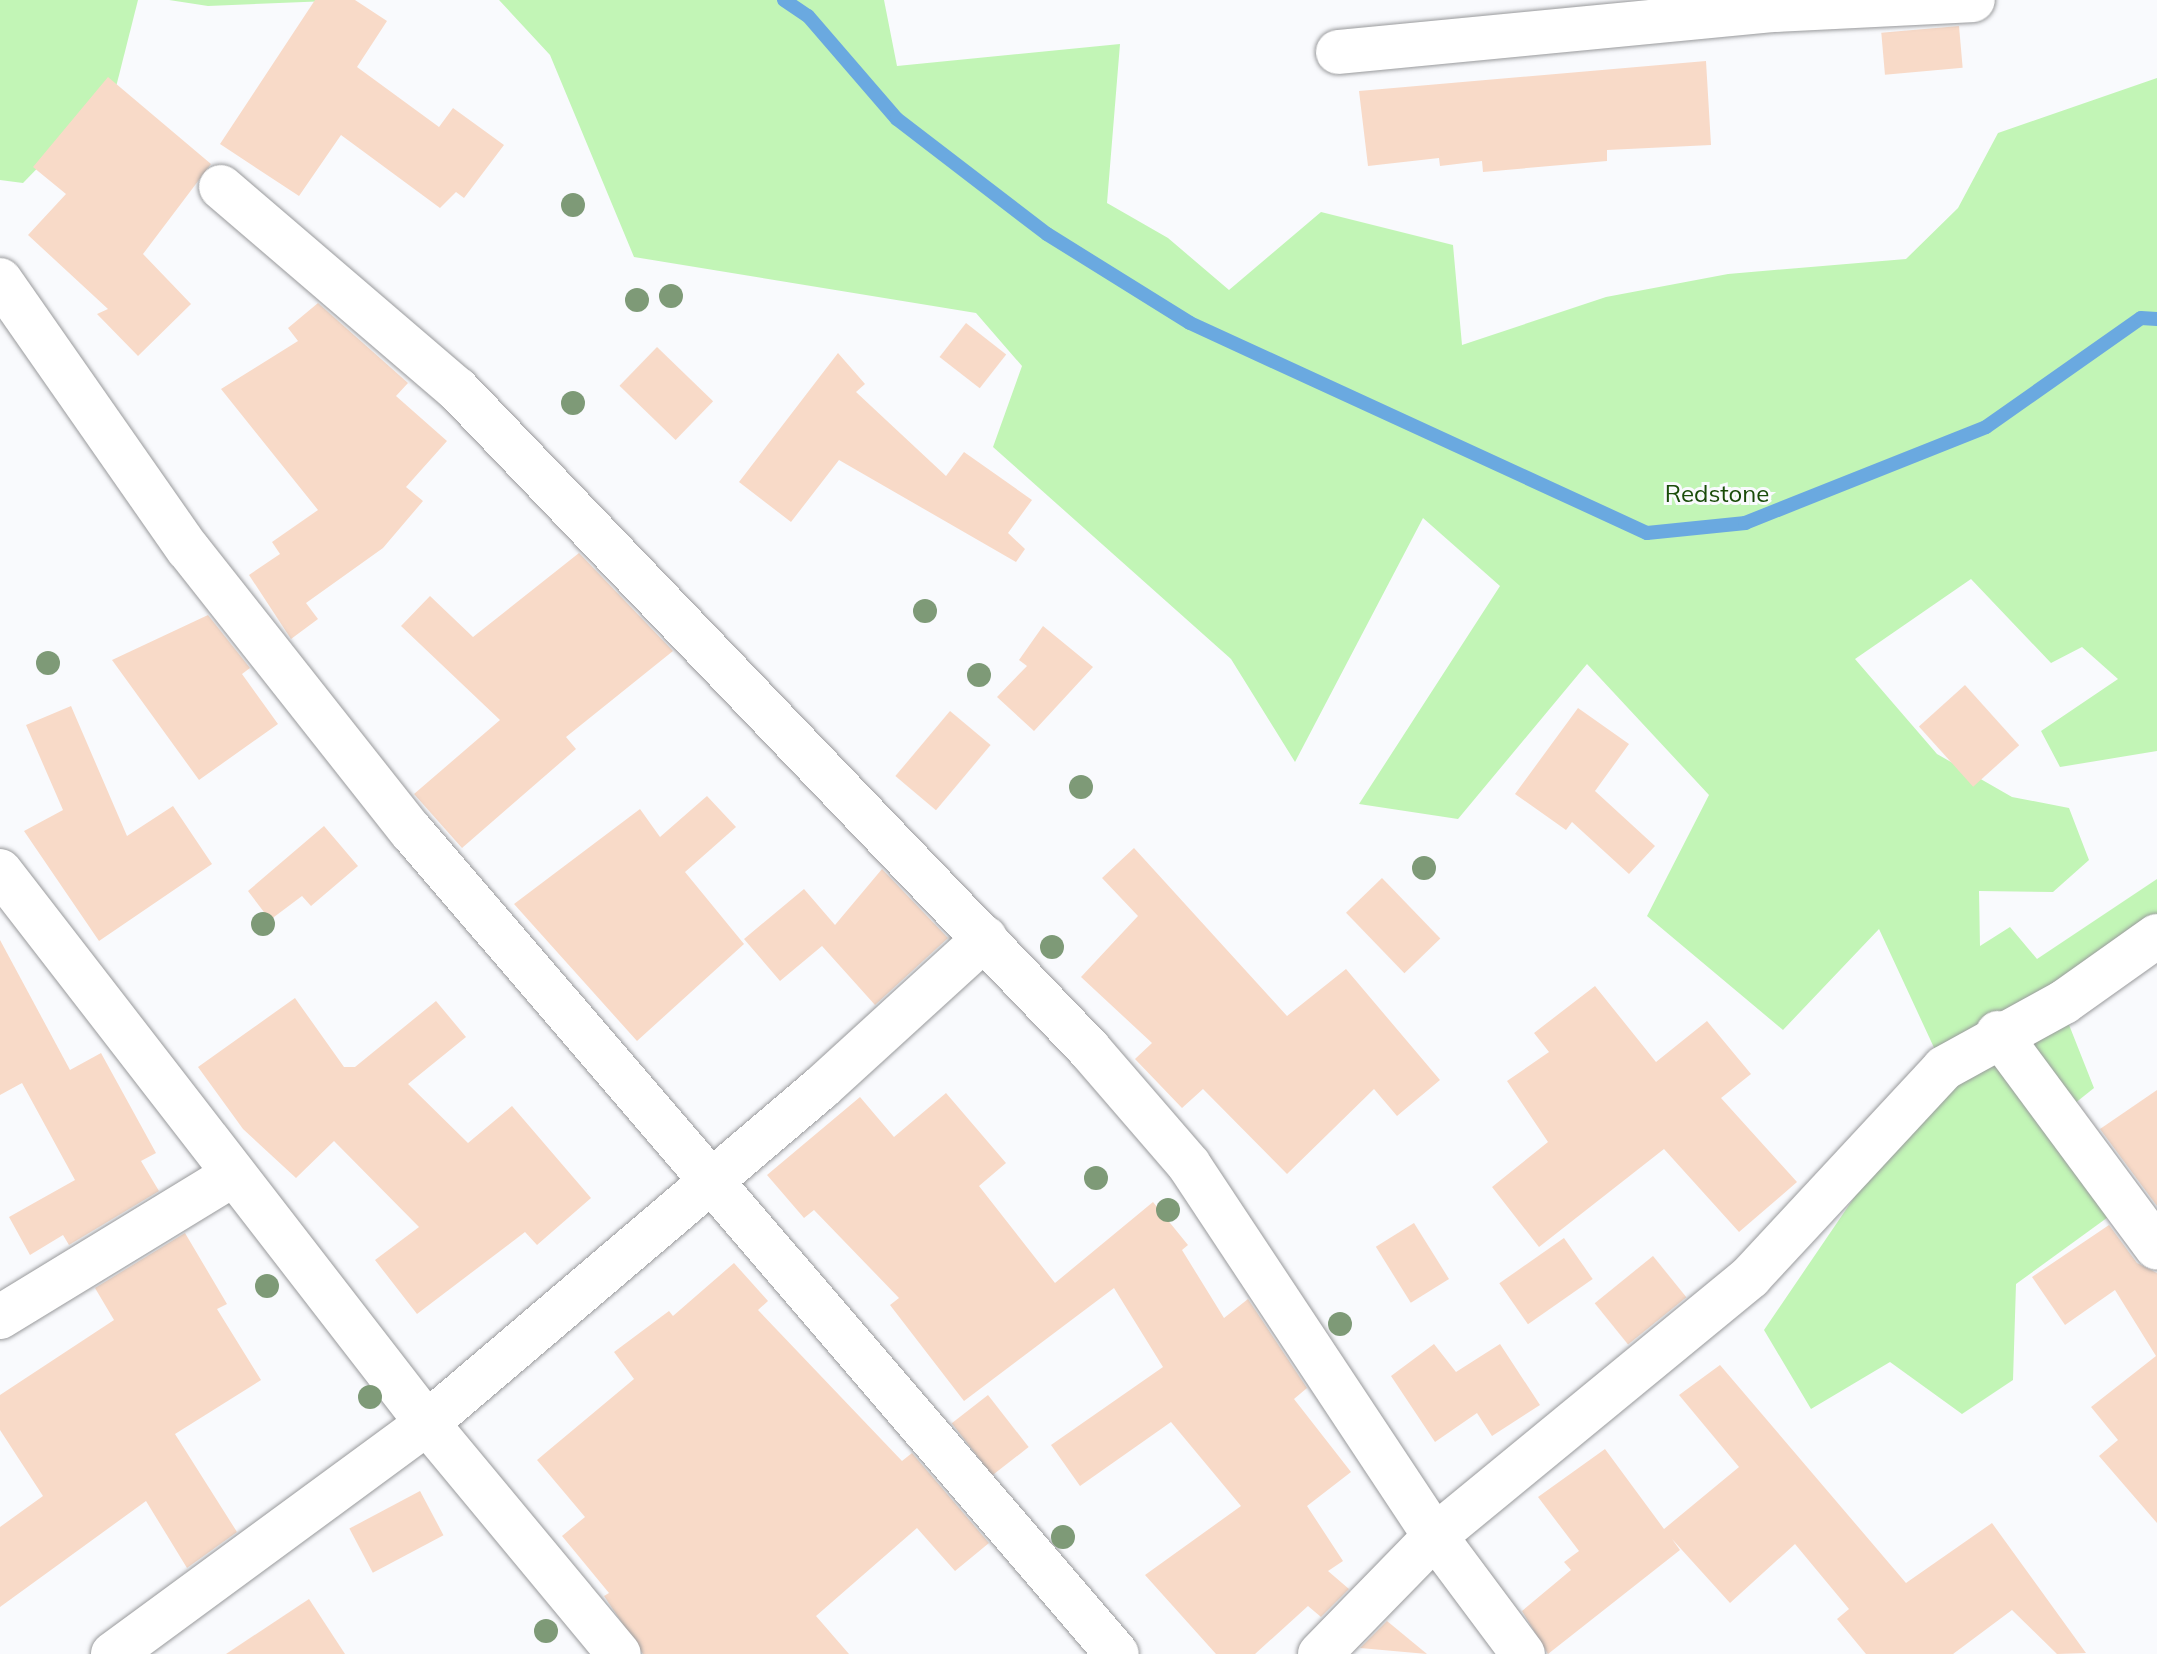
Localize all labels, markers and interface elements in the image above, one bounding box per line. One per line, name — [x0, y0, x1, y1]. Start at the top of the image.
park label: Redstone — [1665, 480, 1769, 508]

